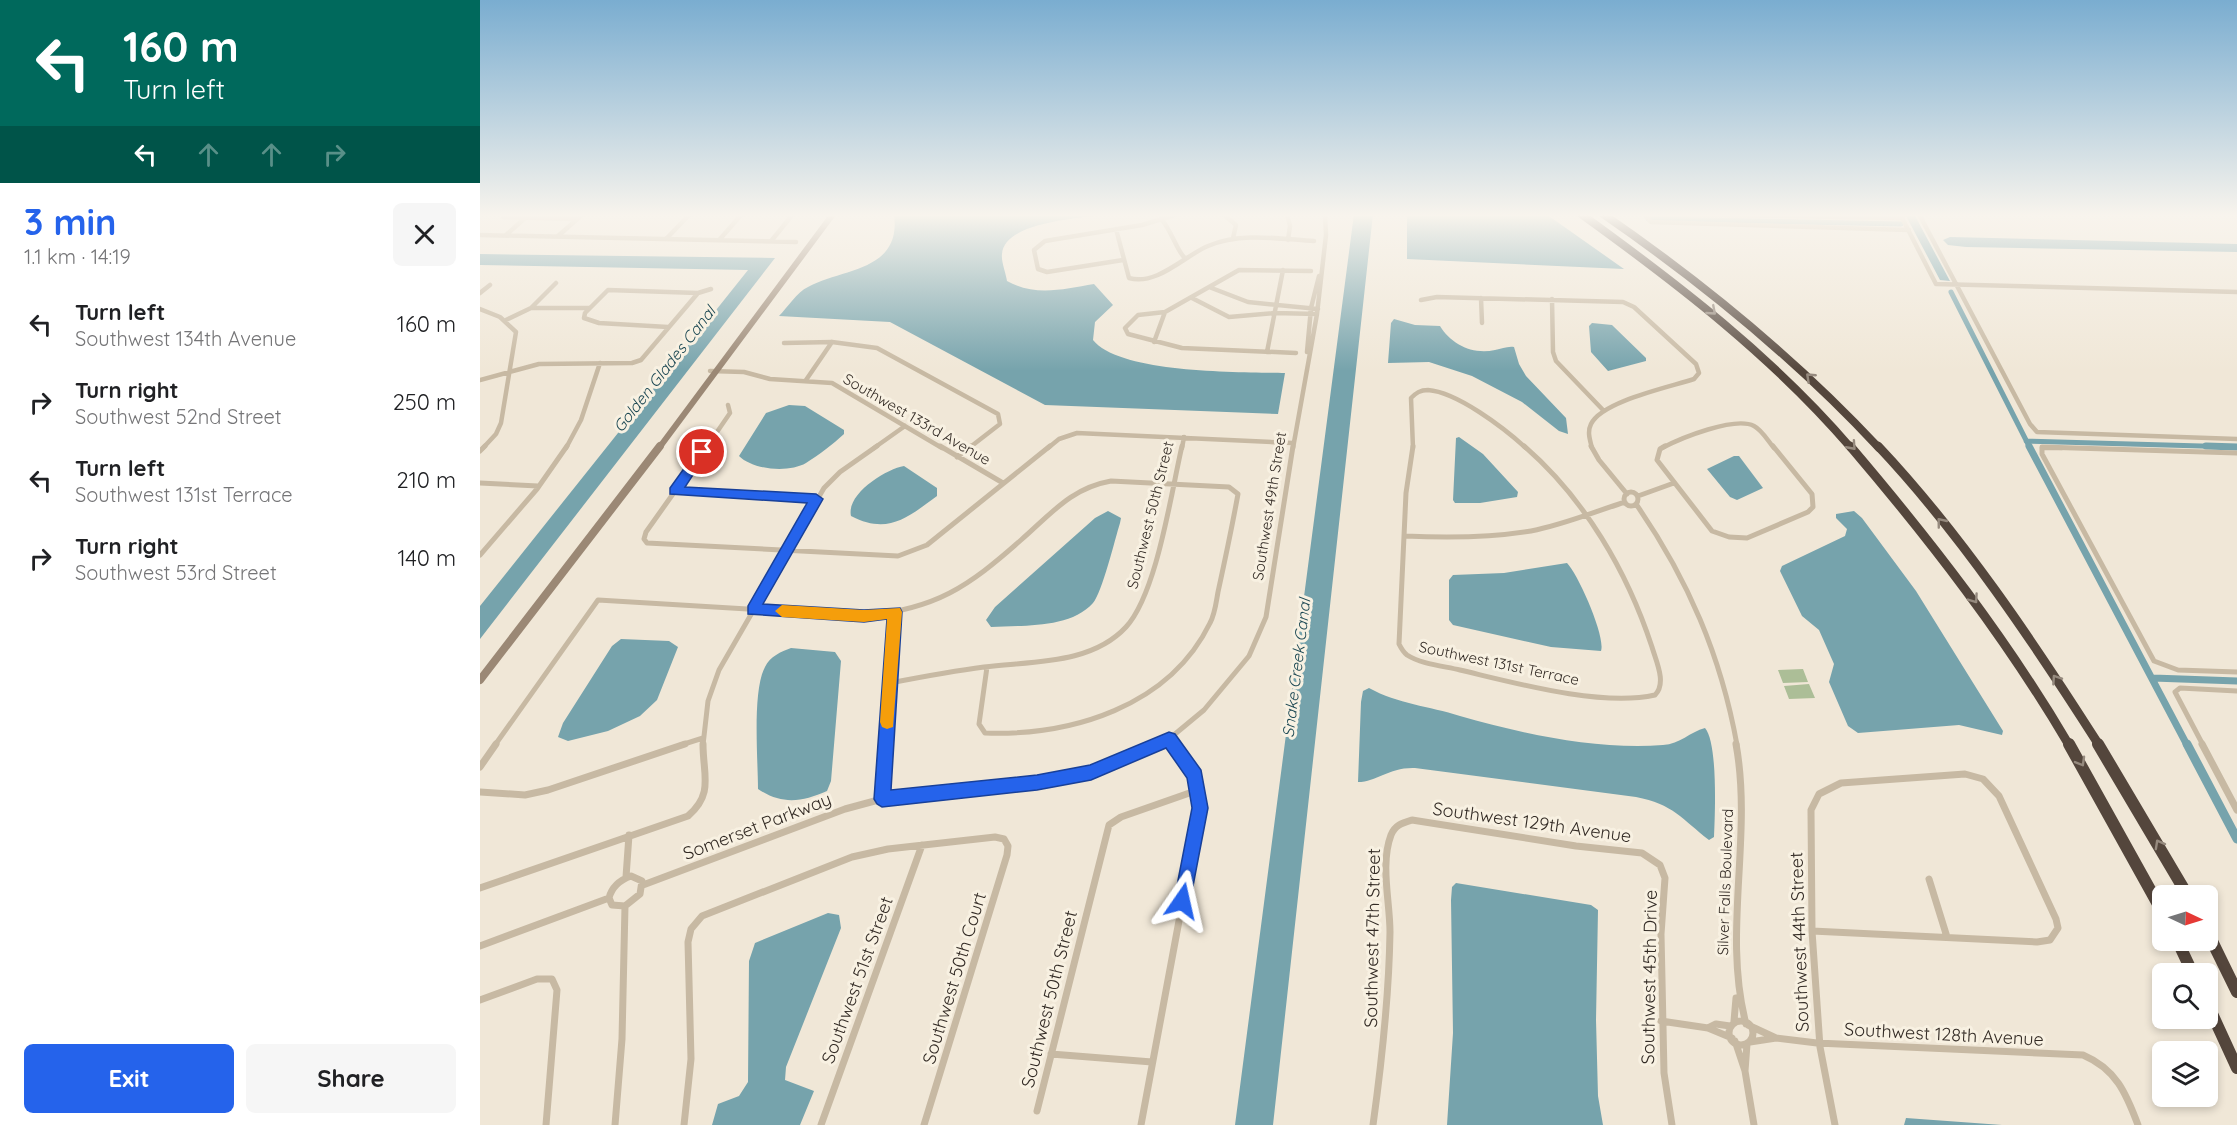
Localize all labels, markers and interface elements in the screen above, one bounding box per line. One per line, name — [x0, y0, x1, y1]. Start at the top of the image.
text: 160 m — [123, 20, 239, 73]
icon: left — [24, 24, 102, 102]
text: Turn left — [123, 72, 225, 106]
icon: left — [129, 138, 162, 171]
icon: ahead — [192, 138, 225, 171]
icon: ahead — [255, 138, 288, 171]
icon: right — [318, 138, 351, 171]
text: 3 min — [24, 199, 117, 244]
button: close — [393, 203, 456, 266]
text: 1.1 km · 14:19 — [24, 244, 131, 269]
text: Turn left — [75, 298, 165, 326]
water label: Golden Glades Canal — [609, 300, 721, 436]
one-way arrow — [1705, 304, 1716, 315]
icon: left — [24, 308, 57, 341]
text: 160 m — [397, 310, 456, 338]
text: Southwest 134th Avenue — [75, 326, 296, 351]
street label: Southwest 133rd Avenue — [840, 369, 994, 469]
one-way arrow — [1807, 373, 1817, 384]
text: Turn right — [75, 376, 179, 404]
icon: right — [24, 386, 57, 419]
text: 250 m — [393, 388, 456, 416]
text: Southwest 52nd Street — [75, 404, 282, 429]
pin — [676, 426, 727, 477]
street label: Southwest 49th Street — [1248, 430, 1290, 582]
icon: arrive — [685, 435, 718, 468]
street label: Southwest 50th Street — [1122, 439, 1178, 591]
one-way arrow — [1845, 440, 1856, 450]
text: Turn left — [75, 454, 165, 482]
icon: left — [24, 464, 57, 497]
text: 210 m — [397, 466, 456, 494]
text: Southwest 131st Terrace — [75, 482, 293, 507]
one-way arrow — [1937, 518, 1948, 529]
text: Turn right — [75, 532, 179, 560]
icon: right — [24, 542, 57, 575]
text: 140 m — [397, 544, 456, 572]
text: Southwest 53rd Street — [75, 560, 277, 585]
one-way arrow — [1966, 592, 1977, 603]
water label: Snake Creek Canal — [1278, 595, 1315, 738]
street label: Southwest 131st Terrace — [1417, 637, 1581, 689]
one-way arrow — [2052, 675, 2063, 686]
one-way arrow — [2074, 756, 2085, 766]
street label: Somerset Parkway — [680, 787, 834, 865]
street label: Southwest 129th Avenue — [1431, 797, 1633, 847]
street label: Silver Falls Boulevard — [1713, 808, 1737, 956]
one-way arrow — [2155, 840, 2166, 851]
street label: Southwest 47th Street — [1359, 848, 1385, 1028]
street label: Southwest 44th Street — [1784, 852, 1814, 1032]
position arrow — [1150, 869, 1214, 933]
north arrow — [2152, 885, 2218, 951]
map controls — [2152, 885, 2218, 1107]
street label: Southwest 50th Court — [917, 889, 991, 1067]
street label: Southwest 45th Drive — [1636, 889, 1662, 1065]
street label: Southwest 51st Street — [816, 893, 898, 1067]
street label: Southwest 50th Street — [1016, 908, 1082, 1090]
button: search — [2152, 963, 2218, 1029]
street label: Southwest 128th Avenue — [1844, 1017, 2044, 1051]
button: layers — [2152, 1041, 2218, 1107]
button: Exit — [24, 1044, 234, 1113]
button: Share — [246, 1044, 456, 1113]

